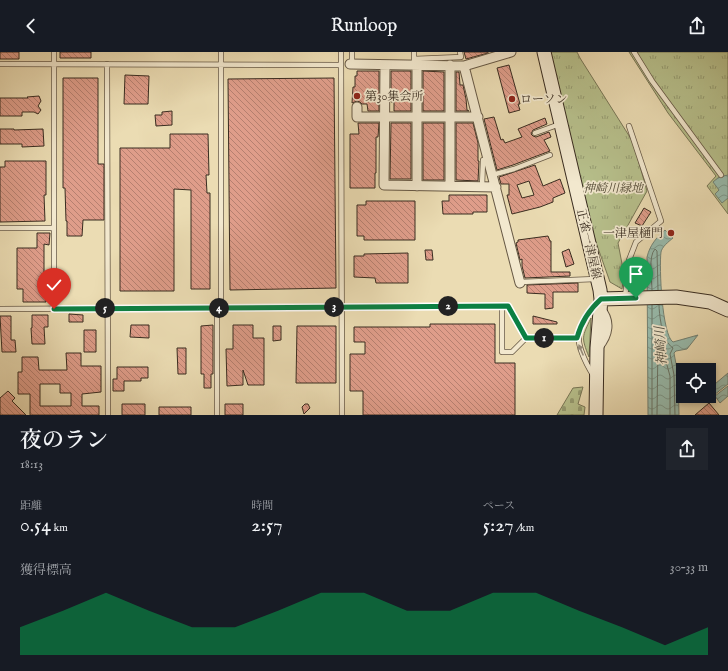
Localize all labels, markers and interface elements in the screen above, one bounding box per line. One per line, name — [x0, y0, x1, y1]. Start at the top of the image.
icon: back — [20, 15, 42, 37]
text: Runloop — [331, 15, 397, 38]
icon: share — [686, 15, 708, 37]
place label: 第30集会所 — [365, 89, 423, 104]
marker: 第30集会所 — [352, 91, 362, 101]
place label: ローソン — [520, 92, 568, 107]
marker: ローソン — [507, 94, 517, 104]
park label: 神崎川緑地 — [583, 181, 645, 196]
street label: 正雀一津屋線 — [573, 207, 604, 281]
place label: 一津屋樋門 — [603, 226, 663, 241]
marker: 一津屋樋門 — [666, 228, 676, 238]
pin — [619, 257, 653, 298]
icon: arrive — [625, 263, 647, 285]
pin — [37, 268, 71, 309]
icon: check — [43, 274, 65, 296]
pin: 2 — [438, 296, 458, 316]
pin: 3 — [324, 297, 344, 317]
pin: 5 — [95, 298, 115, 318]
pin: 4 — [209, 298, 229, 318]
text: 2 — [445, 299, 451, 313]
text: 3 — [332, 300, 336, 314]
text: 5 — [103, 301, 107, 315]
text: 4 — [216, 301, 222, 315]
water label: 神崎川 — [652, 324, 671, 366]
pin: 1 — [534, 328, 554, 348]
text: 1 — [542, 331, 546, 345]
one-way arrow — [578, 344, 584, 355]
map controls — [676, 363, 716, 403]
button: locate — [676, 363, 716, 403]
text: 夜のラン — [20, 427, 108, 455]
button: share — [666, 428, 708, 470]
text: 18:13 — [20, 456, 43, 473]
text: 距離 — [20, 499, 42, 513]
text: 時間 — [251, 499, 273, 513]
text: ペース — [483, 499, 515, 513]
text: 0.54 — [20, 513, 51, 538]
text: 2:57 — [251, 513, 283, 538]
text: 5:27 — [483, 513, 514, 538]
text: km — [51, 521, 68, 535]
text: /km — [514, 521, 534, 535]
text: 30–33 m — [670, 559, 708, 576]
text: 獲得標高 — [20, 562, 72, 579]

